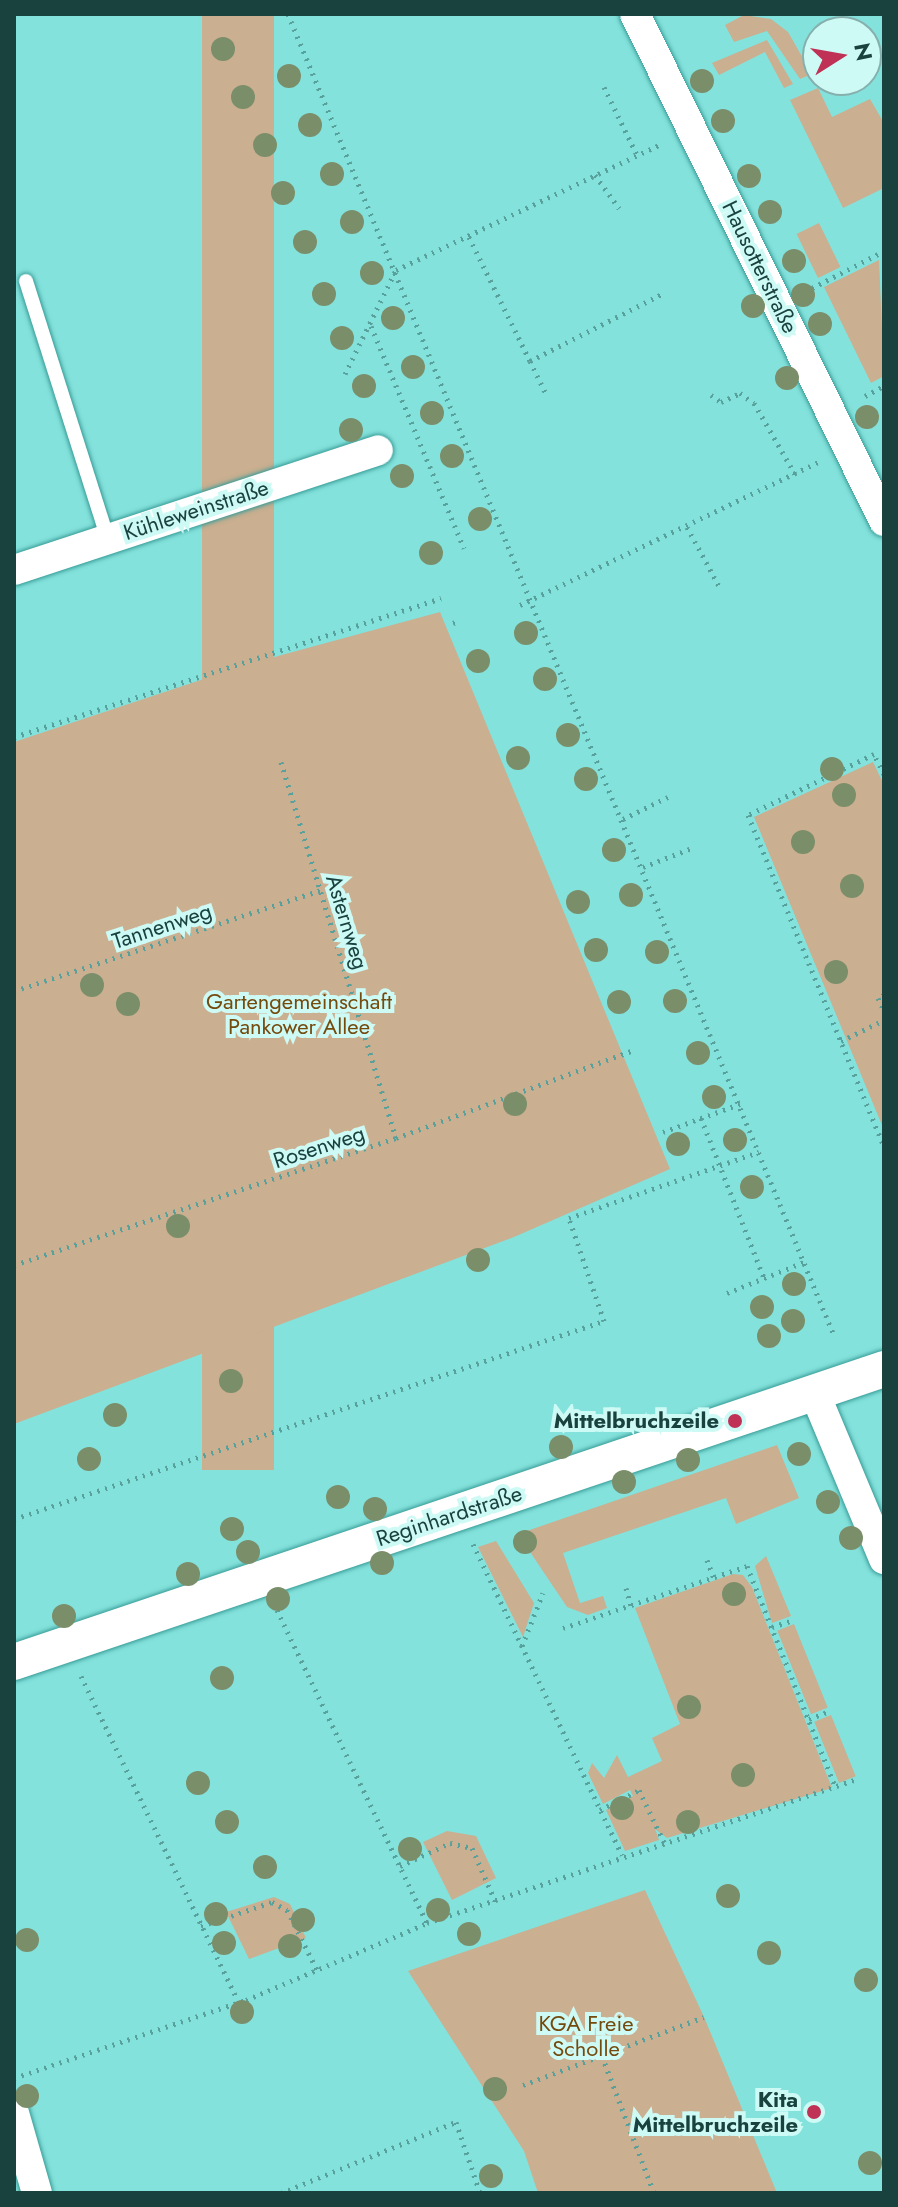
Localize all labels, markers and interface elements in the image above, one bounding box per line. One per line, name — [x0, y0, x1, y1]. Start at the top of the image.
north arrow — [802, 16, 882, 96]
text: N — [846, 40, 881, 63]
street label: Hausotterstraße — [717, 196, 803, 338]
street label: Kühleweinstraße — [120, 474, 272, 546]
street label: Asternweg — [320, 872, 374, 972]
street label: Tannenweg — [109, 898, 215, 954]
park label: Gartengemeinschaft Pankower Allee — [206, 988, 392, 1040]
street label: Rosenweg — [270, 1120, 368, 1174]
place label: Mittelbruchzeile — [554, 1408, 719, 1434]
marker: Mittelbruchzeile — [726, 1412, 744, 1430]
street label: Reginhardstraße — [373, 1480, 525, 1552]
park label: KGA Freie Scholle — [539, 2010, 633, 2062]
place label: Kita Mittelbruchzeile — [633, 2086, 798, 2138]
marker: Kita Mittelbruchzeile — [805, 2103, 823, 2121]

